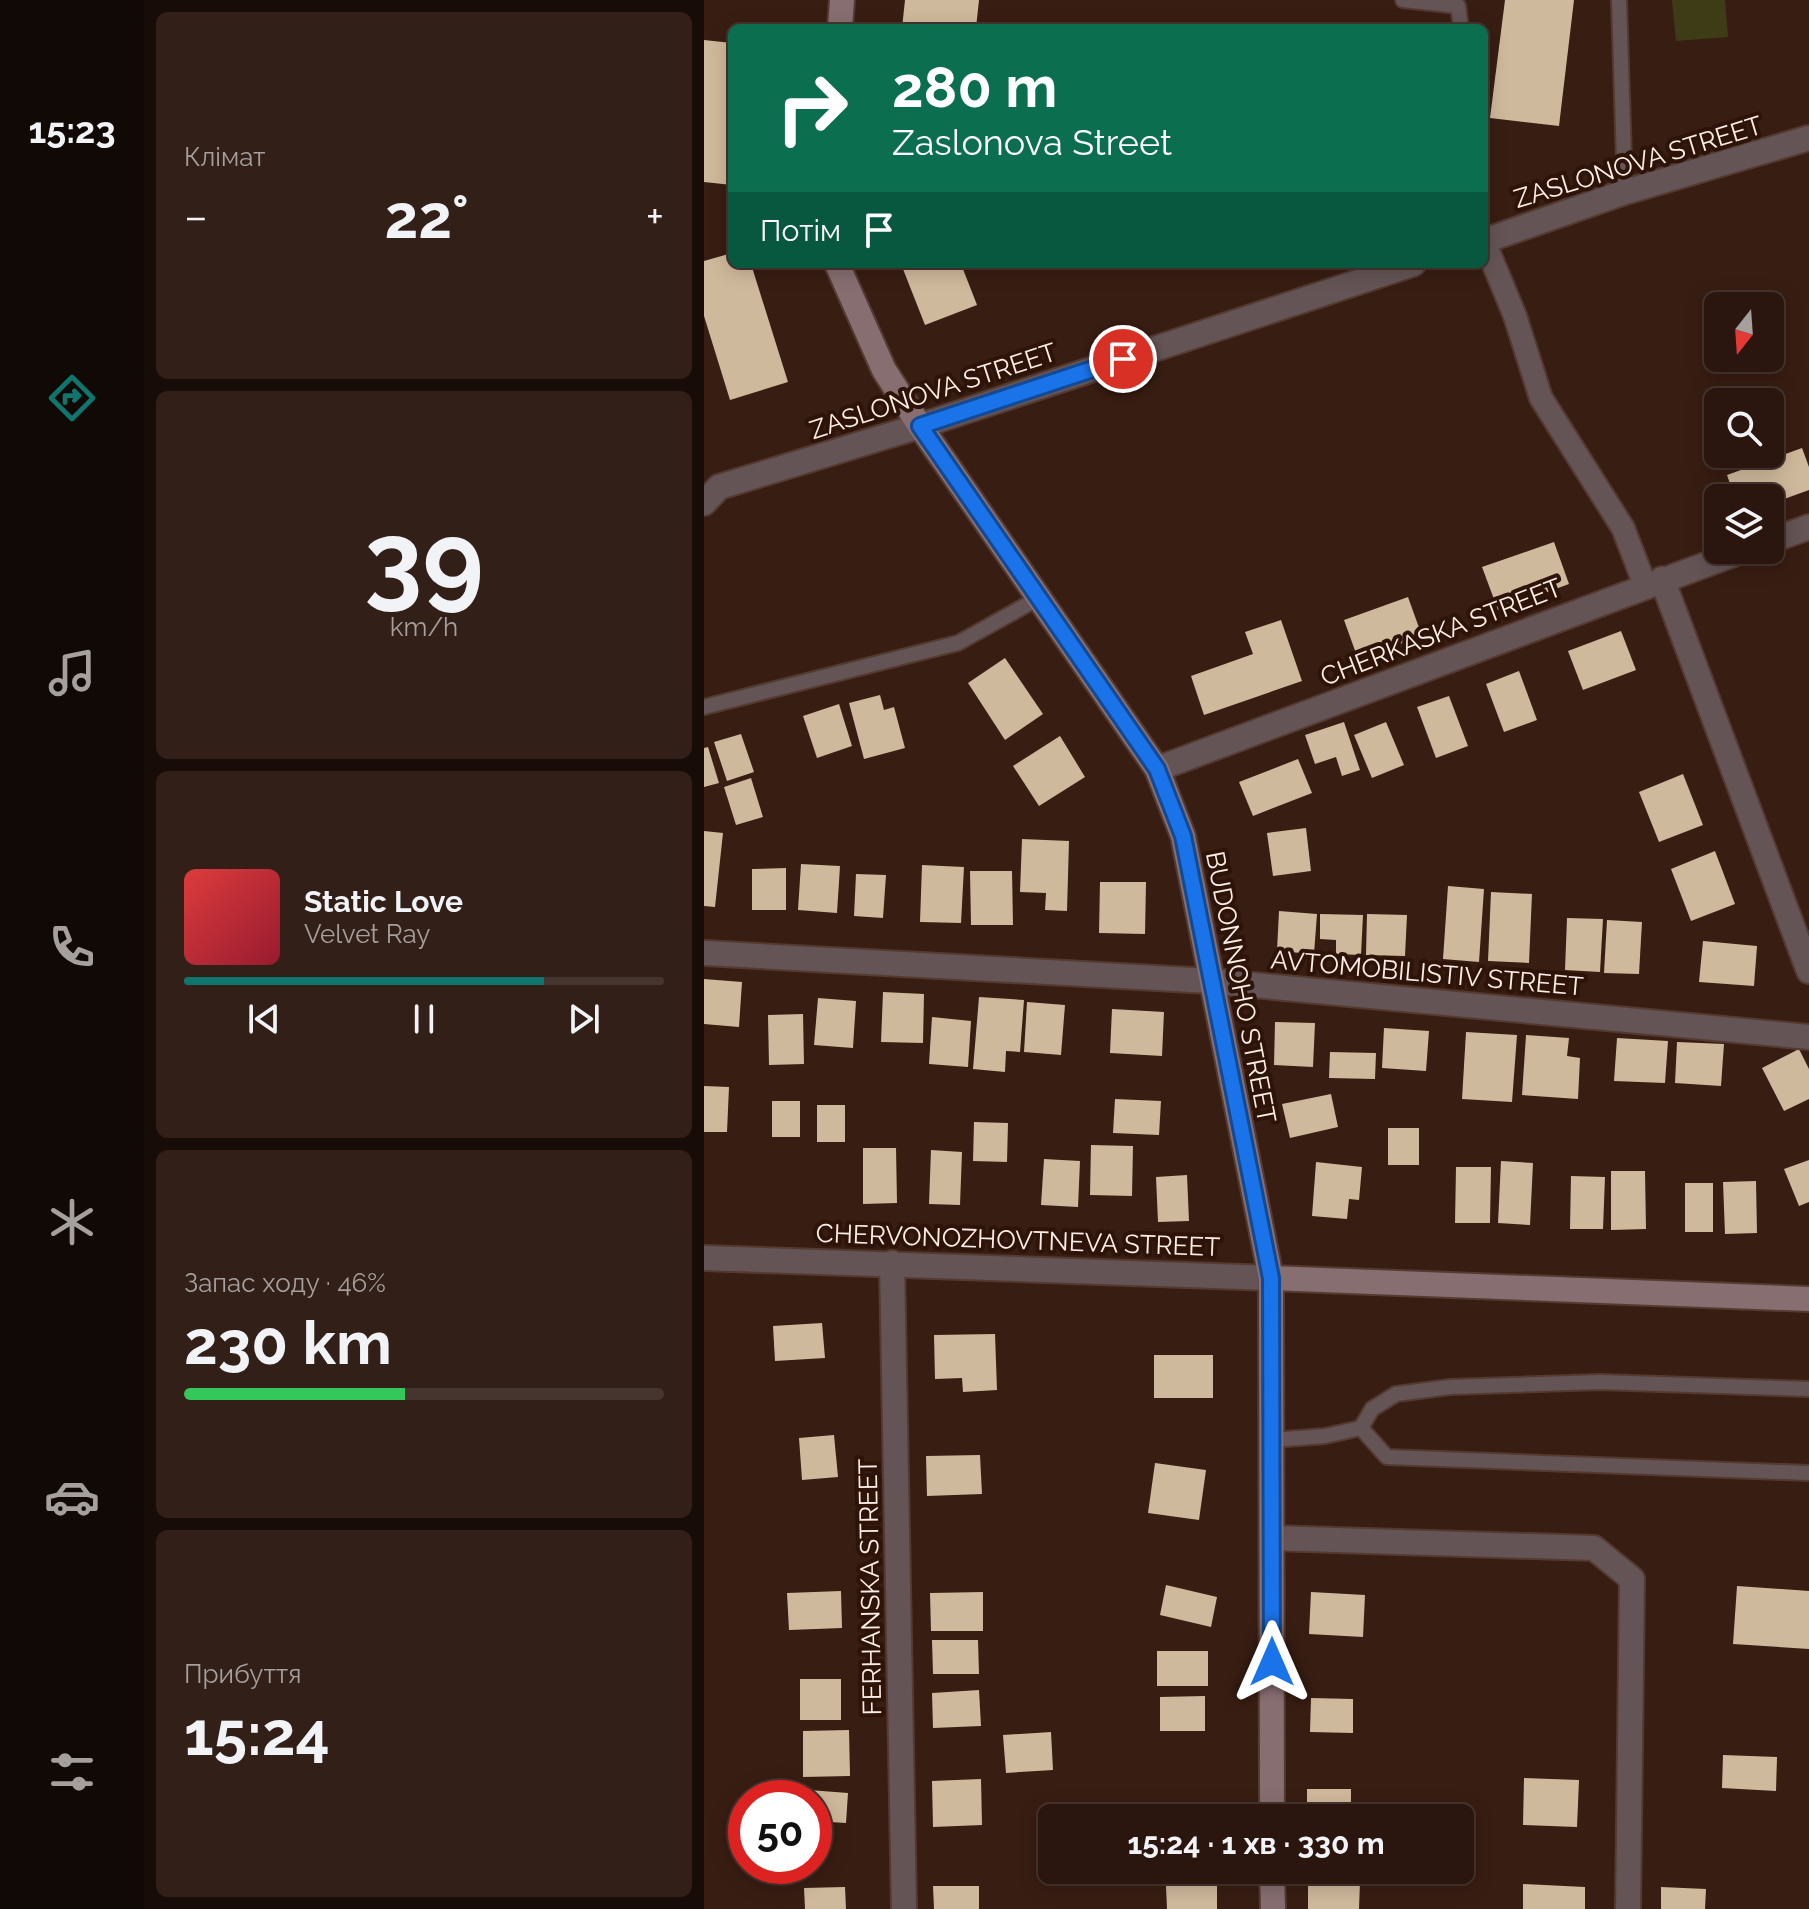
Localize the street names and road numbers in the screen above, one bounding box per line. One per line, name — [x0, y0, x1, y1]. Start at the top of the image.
street label: ZASLONOVA STREET — [1510, 110, 1766, 214]
street label: ZASLONOVA STREET — [806, 337, 1060, 445]
street label: CHERKASKA STREET — [1316, 572, 1566, 692]
street label: BUDONNOHO STREET — [1200, 849, 1282, 1126]
street label: AVTOMOBILISTIV STREET — [1269, 944, 1585, 1002]
street label: CHERVONOZHOVTNEVA STREET — [815, 1218, 1221, 1262]
street label: FERHANSKA STREET — [853, 1458, 887, 1716]

